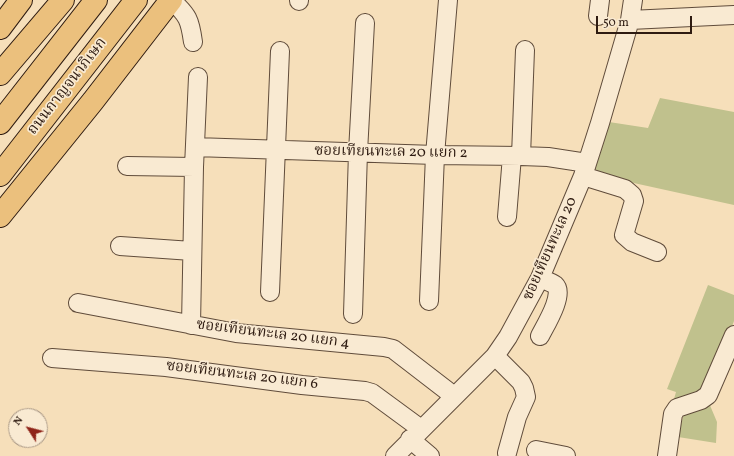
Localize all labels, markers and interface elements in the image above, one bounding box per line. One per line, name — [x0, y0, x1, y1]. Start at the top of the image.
scale bar — [598, 8, 694, 34]
text: 50 m — [603, 15, 629, 31]
street label: ถนนกาญจนาภิเษก — [25, 35, 111, 139]
street label: ซอยเทียนทะเล 20 แยก 2 — [314, 143, 468, 163]
street label: ซอยเทียนทะเล 20 — [520, 194, 582, 304]
street label: ซอยเทียนทะเล 20 แยก 4 — [195, 317, 351, 353]
street label: ซอยเทียนทะเล 20 แยก 6 — [165, 358, 319, 394]
north arrow — [8, 408, 48, 448]
text: N — [10, 414, 27, 429]

